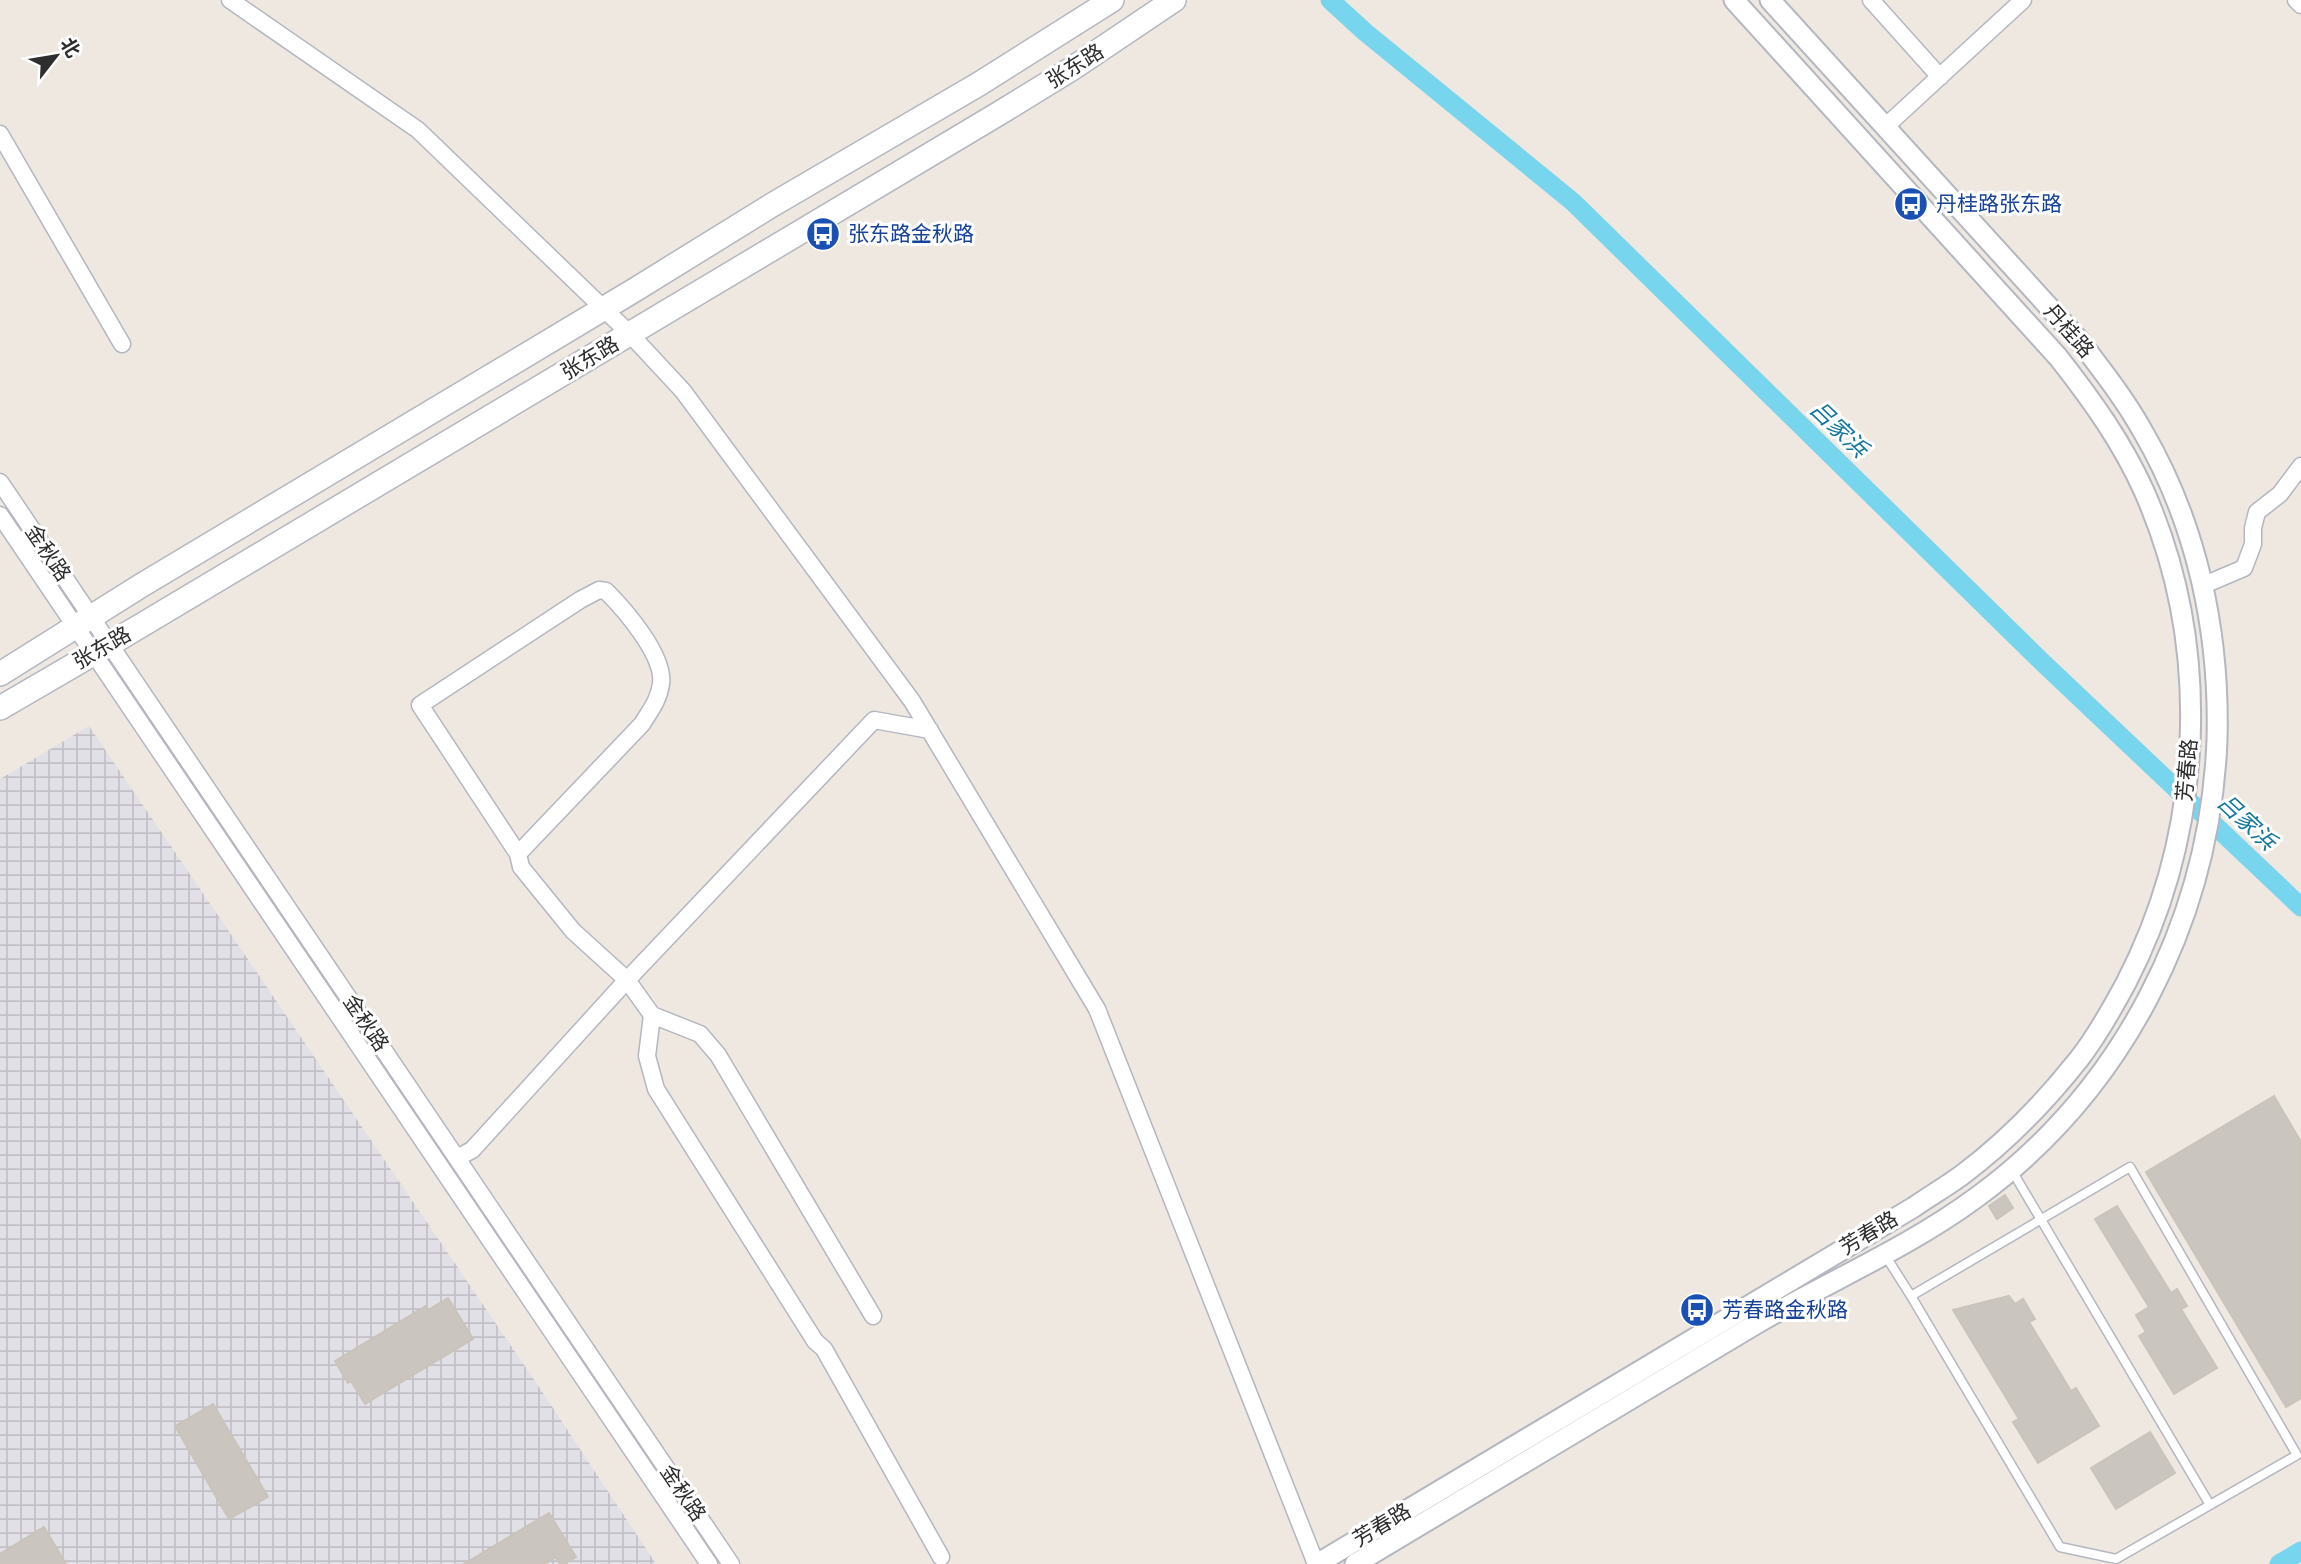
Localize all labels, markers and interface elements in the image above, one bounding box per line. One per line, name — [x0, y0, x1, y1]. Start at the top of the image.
north arrow — [21, 21, 91, 91]
text: 北 — [54, 34, 84, 63]
street label: 张东路 — [1042, 39, 1110, 95]
bus stop icon: 丹桂路张东路 — [1892, 185, 1930, 223]
place label: 丹桂路张东路 — [1936, 192, 2062, 219]
bus stop icon: 张东路金秋路 — [804, 215, 842, 253]
place label: 张东路金秋路 — [848, 222, 974, 249]
street label: 丹桂路 — [2037, 299, 2099, 365]
street label: 张东路 — [557, 331, 625, 387]
water label: 吕家浜 — [1802, 396, 1874, 467]
street label: 金秋路 — [18, 520, 76, 588]
street label: 张东路 — [69, 622, 137, 677]
street label: 芳春路 — [2172, 738, 2205, 803]
water label: 吕家浜 — [2210, 790, 2282, 859]
street label: 金秋路 — [336, 990, 394, 1058]
street label: 芳春路 — [1836, 1206, 1904, 1262]
bus stop icon: 芳春路金秋路 — [1678, 1291, 1716, 1329]
place label: 芳春路金秋路 — [1722, 1298, 1848, 1325]
street label: 金秋路 — [653, 1460, 711, 1528]
street label: 芳春路 — [1349, 1498, 1417, 1554]

